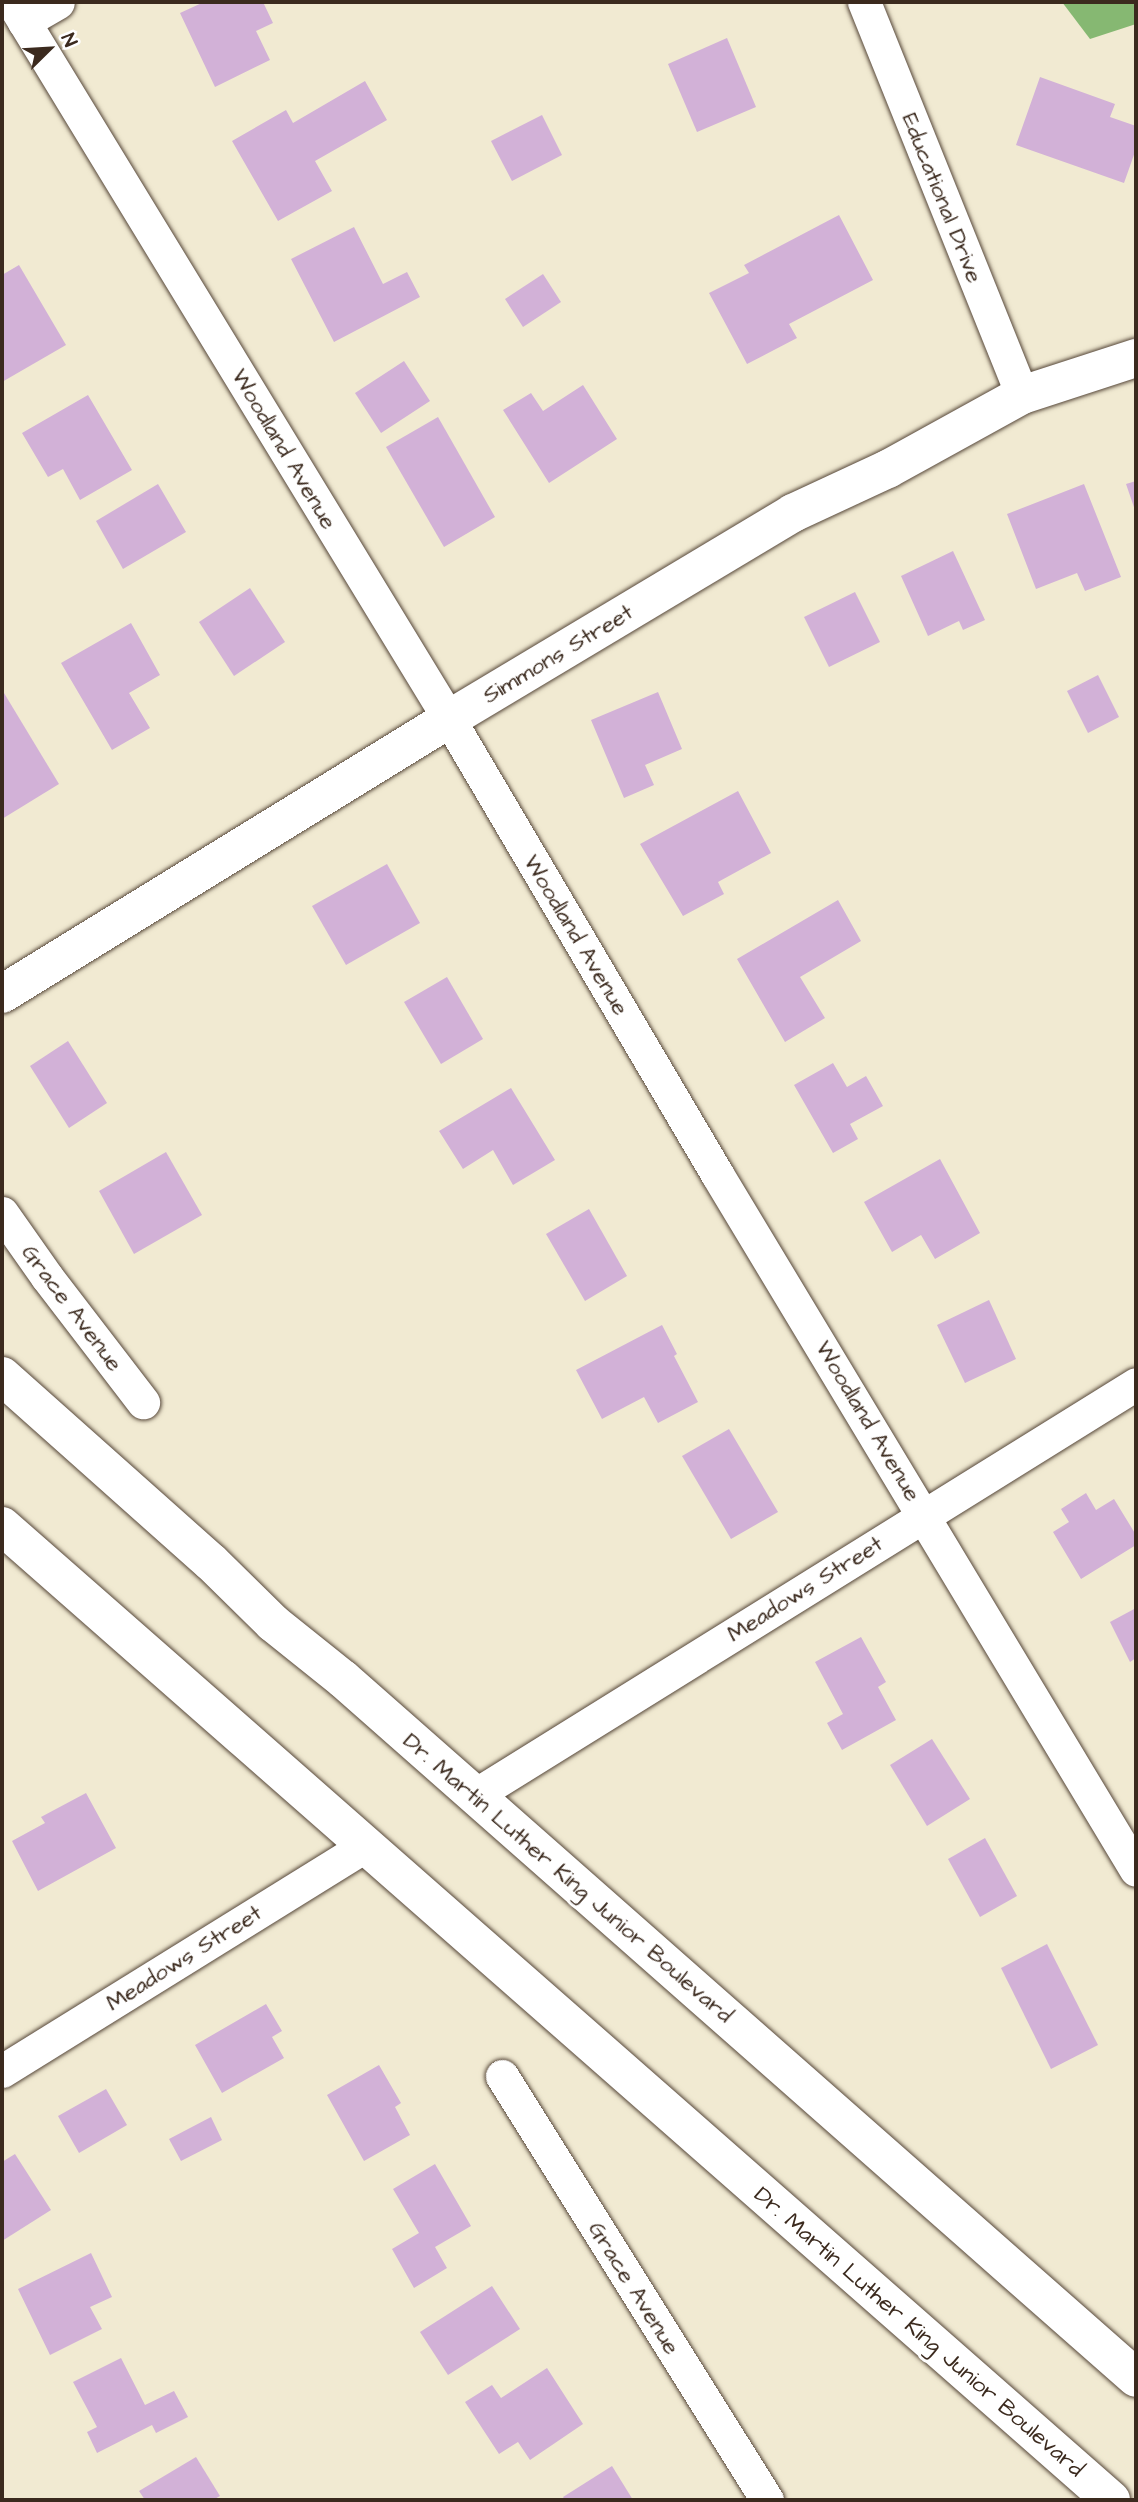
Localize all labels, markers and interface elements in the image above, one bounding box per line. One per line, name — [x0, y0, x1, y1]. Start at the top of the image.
north arrow — [14, 14, 84, 84]
text: N — [54, 29, 83, 51]
street label: Educational Drive — [895, 109, 989, 287]
street label: Woodland Avenue — [225, 364, 343, 534]
street label: Simmons Street — [478, 598, 638, 710]
street label: Woodland Avenue — [517, 850, 635, 1020]
street label: Grace Avenue — [15, 1239, 129, 1377]
street label: Woodland Avenue — [809, 1336, 927, 1506]
street label: Meadows Street — [722, 1530, 888, 1648]
street label: Dr. Martin Luther King Junior Boulevard — [397, 1727, 739, 2029]
street label: Meadows Street — [101, 1899, 267, 2017]
street label: Dr. Martin Luther King Junior Boulevard — [748, 2181, 1090, 2483]
street label: Grace Avenue — [582, 2217, 686, 2359]

